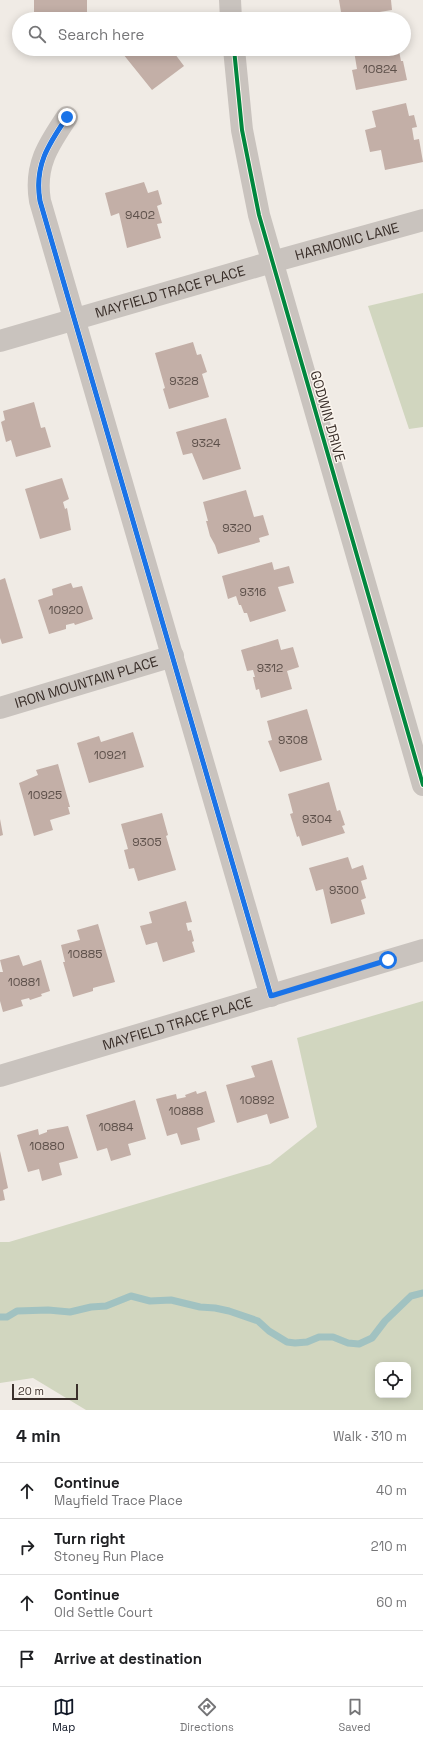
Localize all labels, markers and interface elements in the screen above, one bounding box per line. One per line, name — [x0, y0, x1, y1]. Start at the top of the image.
search box — [12, 12, 411, 56]
icon: search — [26, 23, 48, 45]
text: Search here — [58, 25, 144, 44]
house number: 10824 — [363, 61, 398, 77]
route end — [58, 108, 76, 126]
house number: 9402 — [125, 207, 155, 223]
street label: HARMONIC LANE — [293, 218, 401, 264]
street label: MAYFIELD TRACE PLACE — [93, 261, 247, 322]
street label: GODWIN DRIVE — [306, 368, 350, 464]
house number: 9328 — [169, 373, 199, 389]
house number: 9324 — [192, 435, 221, 451]
house number: 9320 — [222, 520, 252, 536]
house number: 9316 — [240, 584, 266, 600]
house number: 10920 — [49, 602, 83, 618]
street label: IRON MOUNTAIN PLACE — [12, 652, 160, 712]
house number: 9312 — [257, 660, 283, 676]
house number: 9308 — [278, 732, 308, 748]
house number: 10921 — [94, 747, 126, 763]
house number: 10925 — [28, 787, 62, 803]
house number: 9304 — [302, 811, 332, 827]
house number: 9305 — [132, 834, 162, 850]
house number: 9300 — [329, 882, 359, 898]
house number: 10885 — [68, 946, 102, 962]
route start — [379, 951, 397, 969]
house number: 10881 — [8, 974, 40, 990]
street label: MAYFIELD TRACE PLACE — [100, 992, 254, 1054]
house number: 10892 — [240, 1092, 274, 1108]
house number: 10888 — [168, 1103, 204, 1119]
house number: 10884 — [98, 1119, 134, 1135]
house number: 10880 — [29, 1138, 65, 1154]
map controls — [375, 1362, 411, 1398]
button: locate — [375, 1362, 411, 1398]
scale bar — [12, 1382, 78, 1401]
text: 20 m — [18, 1384, 44, 1398]
text: 4 min — [16, 1425, 61, 1447]
text: Walk · 310 m — [333, 1428, 407, 1445]
text: Continue — [54, 1473, 120, 1492]
icon: ahead — [16, 1480, 38, 1502]
text: 40 m — [376, 1482, 407, 1499]
text: Mayfield Trace Place — [54, 1492, 183, 1509]
text: Turn right — [54, 1529, 125, 1548]
icon: right — [16, 1536, 38, 1558]
text: 210 m — [371, 1538, 407, 1555]
text: Stoney Run Place — [54, 1548, 164, 1565]
text: Continue — [54, 1585, 120, 1604]
icon: ahead — [16, 1592, 38, 1614]
text: 60 m — [376, 1594, 407, 1611]
text: Old Settle Court — [54, 1604, 153, 1621]
icon: arrive — [16, 1648, 38, 1670]
text: Arrive at destination — [54, 1649, 202, 1668]
tab: Map — [52, 1696, 75, 1734]
tab: Directions — [180, 1696, 234, 1734]
tab: Saved — [339, 1696, 371, 1734]

